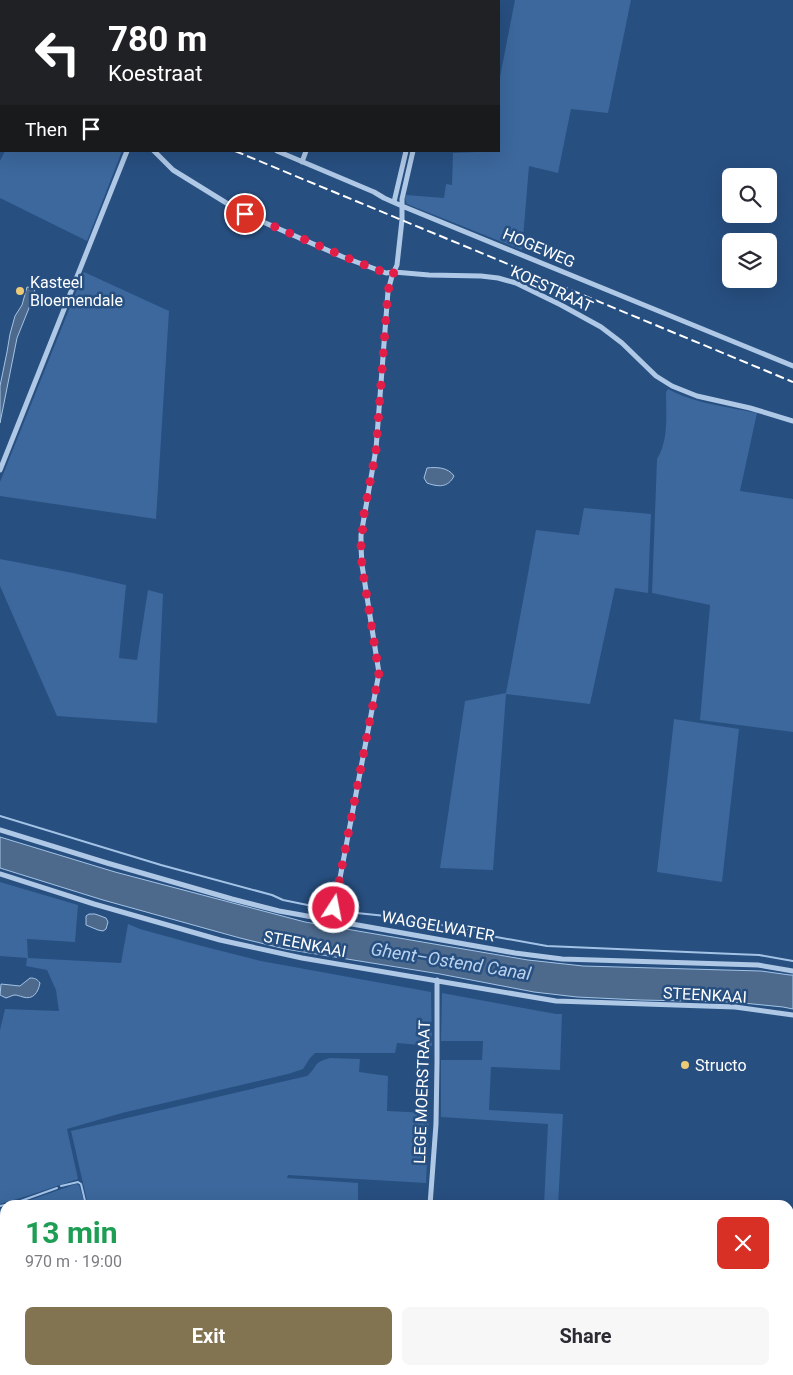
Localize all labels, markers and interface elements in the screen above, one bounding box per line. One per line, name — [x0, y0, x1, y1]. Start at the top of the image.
text: 780 m — [108, 19, 207, 60]
icon: left — [25, 20, 90, 85]
text: Koestraat — [108, 61, 202, 86]
icon: arrive — [77, 115, 105, 143]
text: Then — [25, 118, 67, 141]
map controls — [722, 168, 777, 288]
button: search — [722, 168, 777, 223]
pin — [224, 193, 266, 235]
icon: arrive — [231, 200, 259, 228]
street label: HOGEWEG — [500, 224, 578, 272]
button: layers — [722, 233, 777, 288]
street label: KOESTRAAT — [508, 262, 596, 316]
place label: Kasteel Bloemendale — [30, 273, 123, 310]
marker: Kasteel Bloemendale — [14, 285, 26, 297]
position arrow — [307, 881, 359, 933]
street label: WAGGELWATER — [380, 907, 496, 945]
street label: STEENKAAI — [262, 927, 348, 961]
water label: Ghent–Ostend Canal — [369, 938, 533, 984]
street label: STEENKAAI — [663, 983, 747, 1007]
street label: LEGE MOERSTRAAT — [410, 1019, 434, 1164]
place label: Structo — [695, 1056, 747, 1075]
marker: Structo — [679, 1059, 691, 1071]
text: 13 min — [25, 1215, 118, 1250]
button: close — [717, 1217, 769, 1269]
text: 970 m · 19:00 — [25, 1252, 122, 1271]
button: Exit — [25, 1307, 392, 1365]
button: Share — [402, 1307, 769, 1365]

